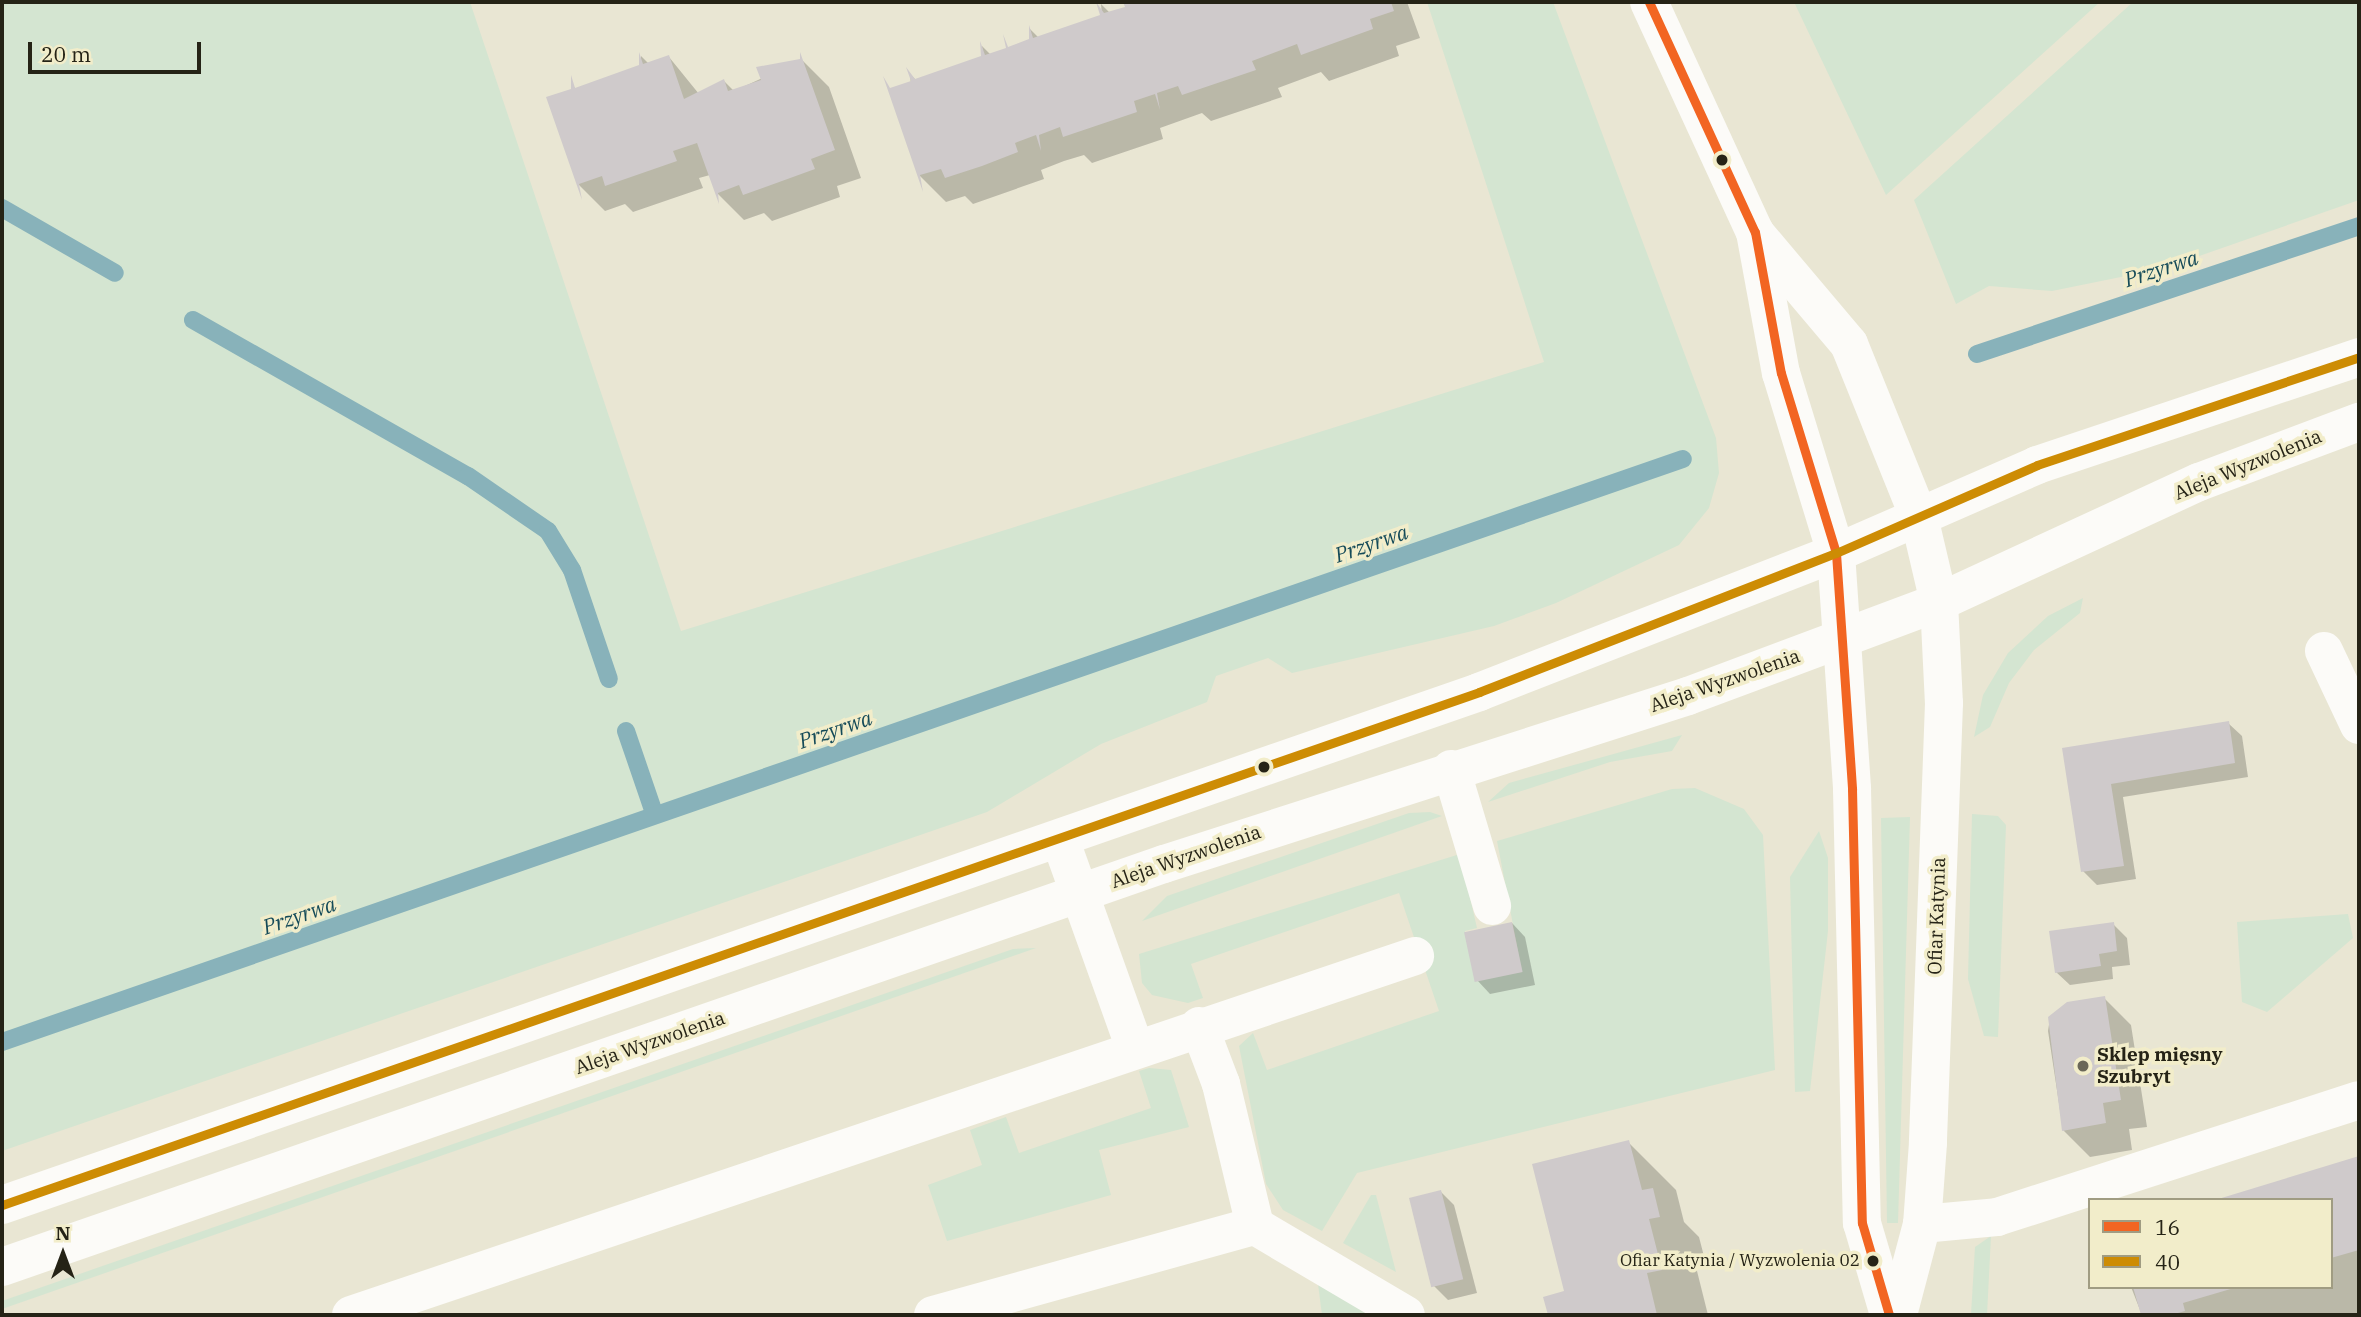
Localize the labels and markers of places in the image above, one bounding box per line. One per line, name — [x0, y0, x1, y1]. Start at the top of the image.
unlabelled marker — [1715, 153, 1729, 167]
unlabelled marker — [1257, 760, 1271, 774]
place label: Sklep mięsny Szubryt — [2097, 1044, 2223, 1088]
marker: Sklep mięsny Szubryt — [2075, 1058, 2091, 1074]
place label: Ofiar Katynia / Wyzwolenia 02 — [1620, 1251, 1860, 1271]
marker: Ofiar Katynia / Wyzwolenia 02 — [1866, 1254, 1880, 1268]

